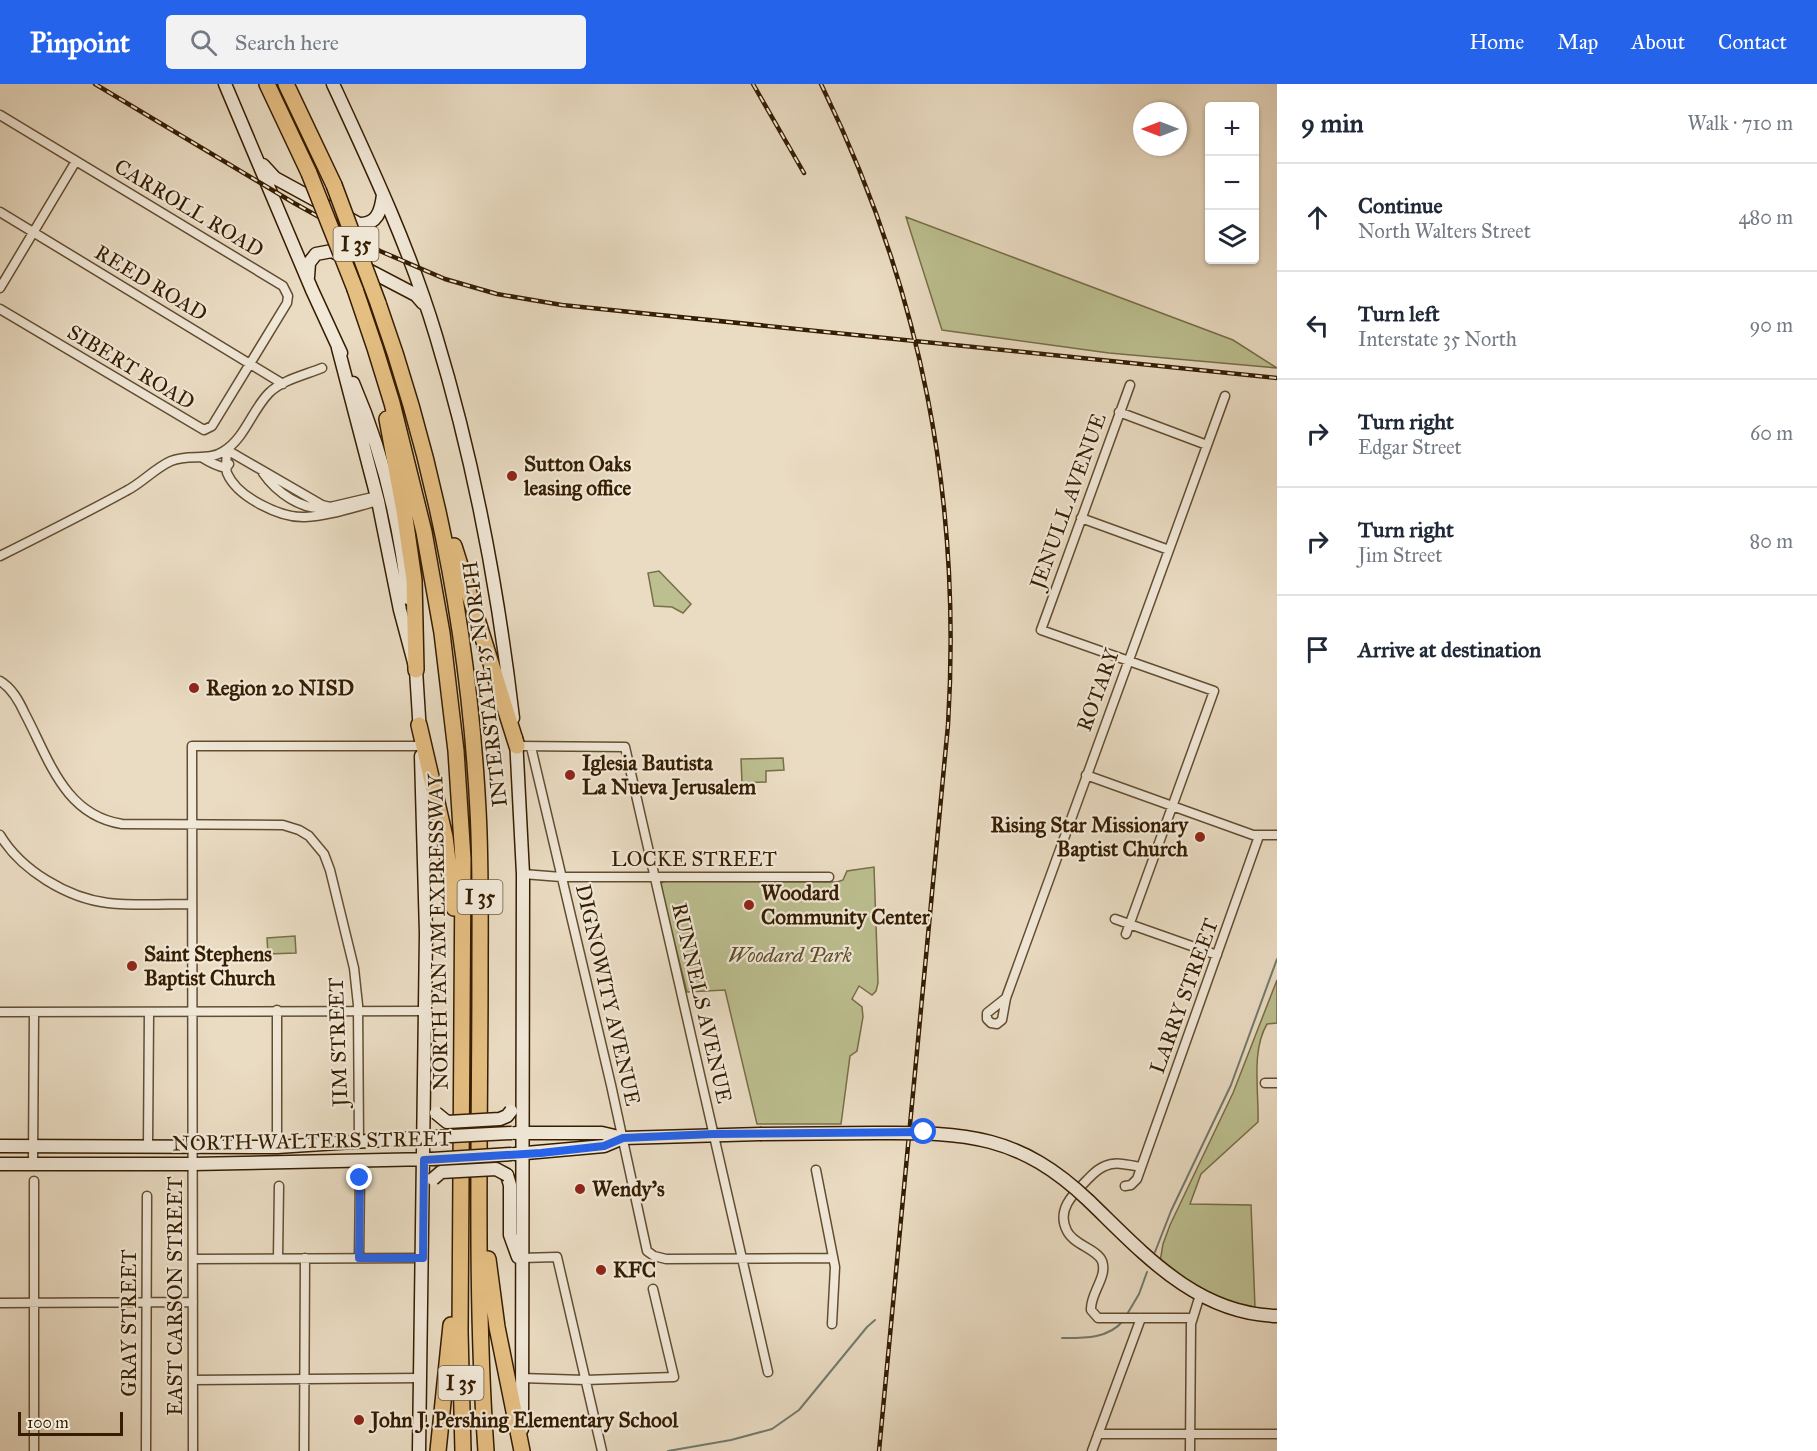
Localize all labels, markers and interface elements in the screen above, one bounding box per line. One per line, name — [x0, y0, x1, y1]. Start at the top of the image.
search box — [166, 15, 586, 69]
text: Pinpoint — [30, 25, 130, 60]
icon: search — [187, 26, 220, 59]
text: Search here — [235, 29, 339, 56]
text: Home — [1469, 29, 1524, 55]
text: Map — [1557, 29, 1598, 55]
text: About — [1631, 29, 1685, 55]
text: Contact — [1718, 29, 1787, 55]
north arrow — [1133, 102, 1187, 156]
map controls — [1205, 102, 1259, 264]
button: + — [1205, 102, 1259, 156]
text: 9 min — [1301, 107, 1364, 139]
text: Walk · 710 m — [1688, 111, 1793, 135]
street label: CARROLL ROAD — [110, 153, 268, 263]
button: − — [1205, 156, 1259, 210]
text: Continue — [1358, 192, 1443, 219]
icon: ahead — [1301, 201, 1334, 234]
text: 480 m — [1738, 205, 1793, 229]
button: layers — [1205, 210, 1259, 264]
text: North Walters Street — [1358, 219, 1531, 243]
road number: I 35 — [334, 227, 378, 261]
street label: REED ROAD — [90, 239, 212, 327]
text: Turn left — [1358, 300, 1440, 327]
icon: left — [1301, 309, 1334, 342]
text: 90 m — [1750, 313, 1793, 337]
street label: SIBERT ROAD — [63, 319, 199, 415]
text: Interstate 35 North — [1358, 327, 1517, 351]
text: Turn right — [1358, 408, 1454, 435]
street label: JENULL AVENUE — [1023, 410, 1112, 594]
icon: right — [1301, 417, 1334, 450]
text: 60 m — [1750, 421, 1793, 445]
text: Edgar Street — [1358, 435, 1462, 459]
place label: Sutton Oaks leasing office — [523, 451, 632, 501]
marker: Sutton Oaks leasing office — [505, 469, 519, 483]
text: Turn right — [1358, 516, 1454, 543]
icon: right — [1301, 525, 1334, 558]
text: 80 m — [1750, 529, 1793, 553]
text: Jim Street — [1358, 543, 1442, 567]
street label: INTERSTATE 35 NORTH — [457, 559, 513, 809]
icon: arrive — [1301, 633, 1334, 666]
text: Arrive at destination — [1358, 636, 1541, 663]
street label: ROTARY — [1071, 644, 1125, 735]
place label: Region 20 NISD — [206, 675, 354, 701]
marker: Region 20 NISD — [187, 681, 201, 695]
place label: Iglesia Bautista La Nueva Jerusalem — [582, 750, 757, 801]
marker: Iglesia Bautista La Nueva Jerusalem — [563, 768, 577, 782]
street label: NORTH PAN AM EXPRESSWAY — [422, 773, 454, 1090]
place label: Rising Star Missionary Baptist Church — [990, 812, 1189, 862]
marker: Rising Star Missionary Baptist Church — [1193, 830, 1207, 844]
street label: LOCKE STREET — [611, 846, 777, 872]
road number: I 35 — [458, 880, 502, 914]
place label: Woodard Community Center — [761, 880, 931, 930]
street label: DIGNOWITY AVENUE — [570, 882, 646, 1108]
marker: Woodard Community Center — [742, 898, 756, 912]
street label: RUNNELS AVENUE — [666, 900, 738, 1106]
street label: LARRY STREET — [1144, 915, 1224, 1077]
place label: Saint Stephens Baptist Church — [144, 941, 276, 991]
park label: Woodard Park — [728, 942, 853, 968]
marker: Saint Stephens Baptist Church — [125, 959, 139, 973]
street label: JIM STREET — [323, 977, 353, 1109]
route start — [910, 1118, 936, 1144]
street label: NORTH WALTERS STREET — [172, 1126, 452, 1156]
route end — [346, 1164, 372, 1190]
street label: EAST CARSON STREET — [162, 1176, 188, 1416]
place label: Wendy's — [592, 1176, 665, 1202]
marker: Wendy's — [573, 1182, 587, 1196]
street label: GRAY STREET — [116, 1249, 142, 1397]
place label: KFC — [613, 1257, 656, 1283]
marker: KFC — [594, 1263, 608, 1277]
road number: I 35 — [438, 1366, 484, 1400]
place label: John J. Pershing Elementary School — [368, 1407, 679, 1434]
scale bar — [18, 1409, 123, 1436]
text: 100 m — [27, 1413, 69, 1432]
marker: John J. Pershing Elementary School — [352, 1413, 366, 1427]

